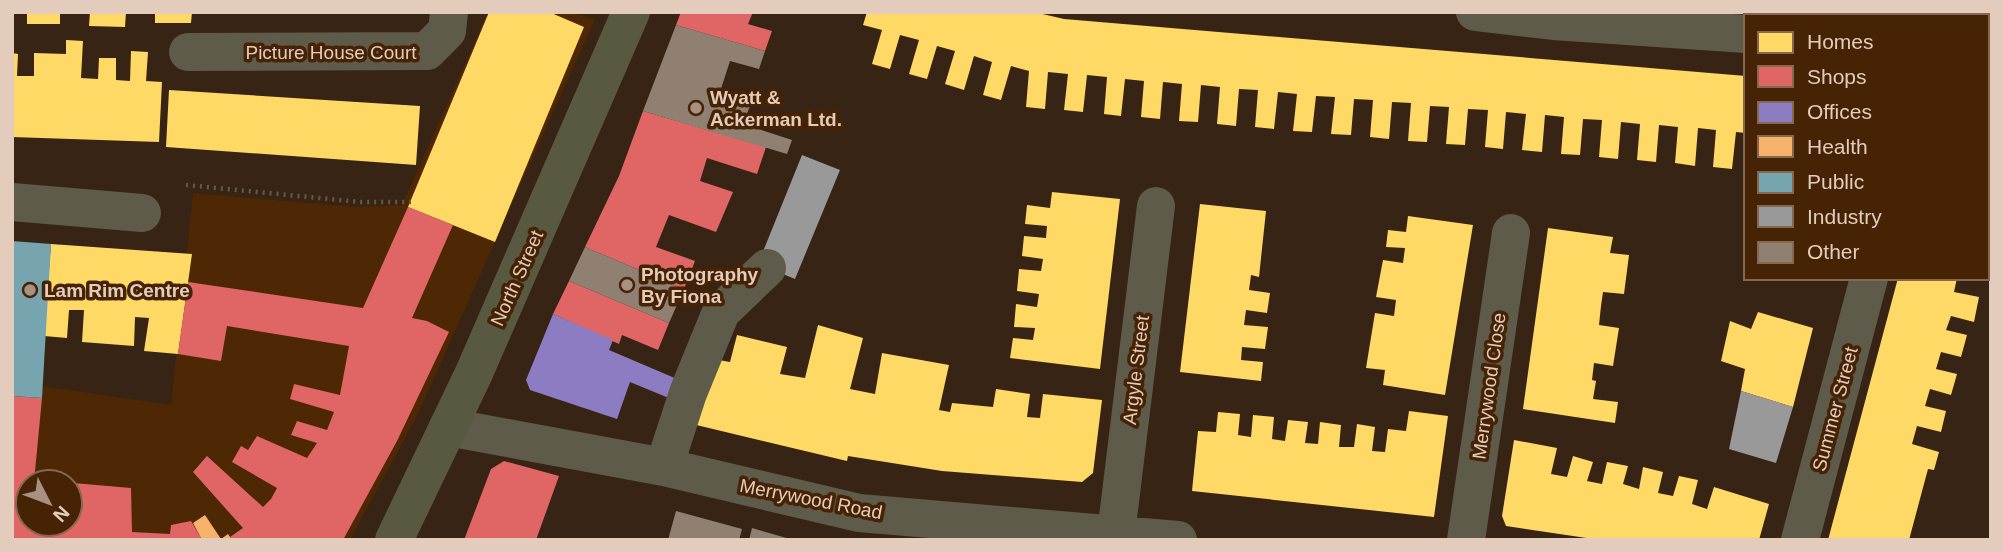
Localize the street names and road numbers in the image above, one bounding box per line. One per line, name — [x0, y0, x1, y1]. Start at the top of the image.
street label: Picture House Court — [245, 42, 417, 63]
street label: North Street — [487, 226, 548, 329]
street label: Merrywood Close — [1468, 311, 1510, 461]
street label: Argyle Street — [1119, 314, 1153, 426]
street label: Summer Street — [1808, 344, 1862, 473]
street label: Merrywood Road — [738, 475, 884, 523]

